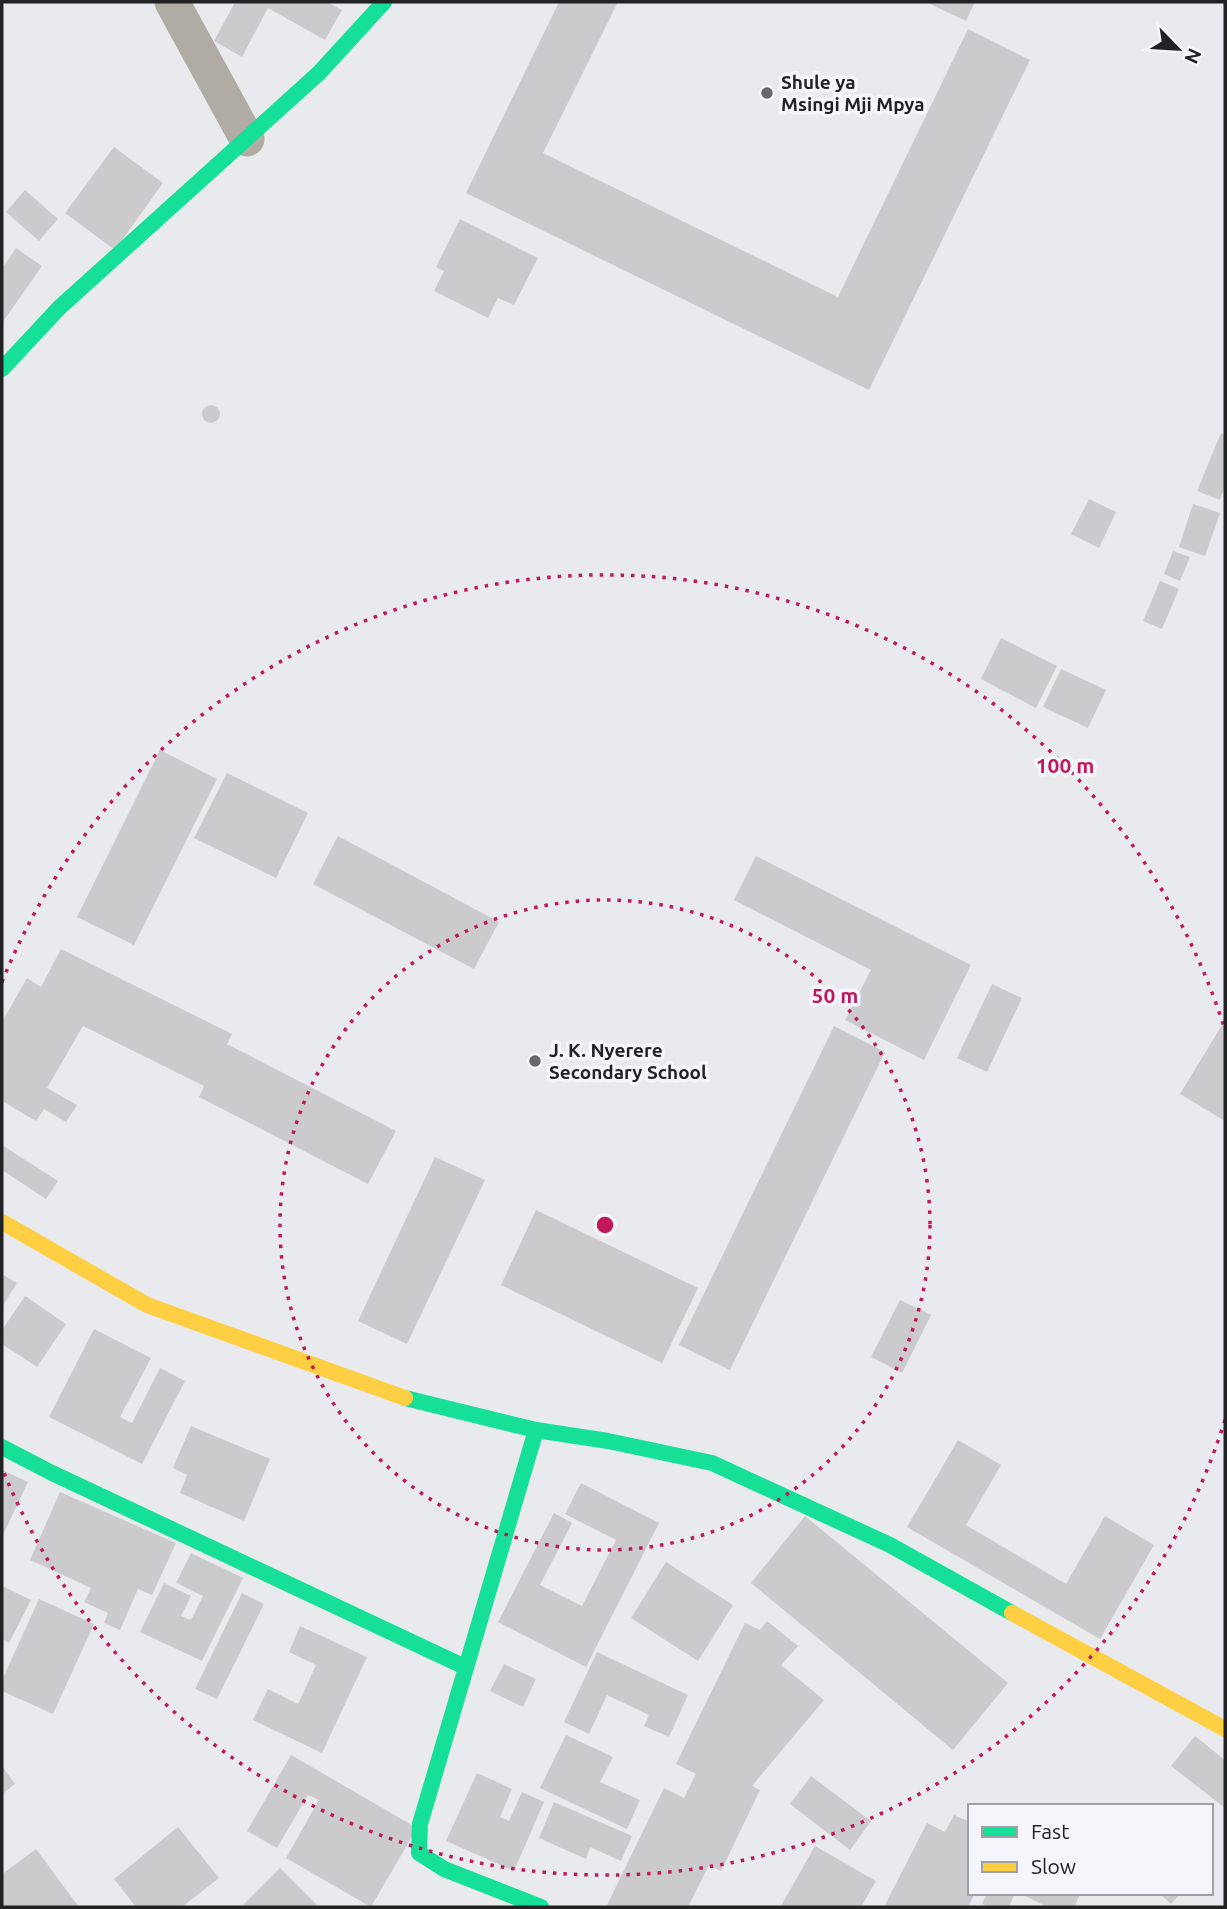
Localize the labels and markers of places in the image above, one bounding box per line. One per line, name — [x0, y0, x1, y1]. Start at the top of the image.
place label: Shule ya Msingi Mji Mpya — [781, 71, 925, 115]
marker: Shule ya Msingi Mji Mpya — [759, 85, 775, 101]
place label: J. K. Nyerere Secondary School — [549, 1039, 707, 1083]
marker: J. K. Nyerere Secondary School — [527, 1053, 543, 1069]
centre of rings — [593, 1213, 617, 1237]

